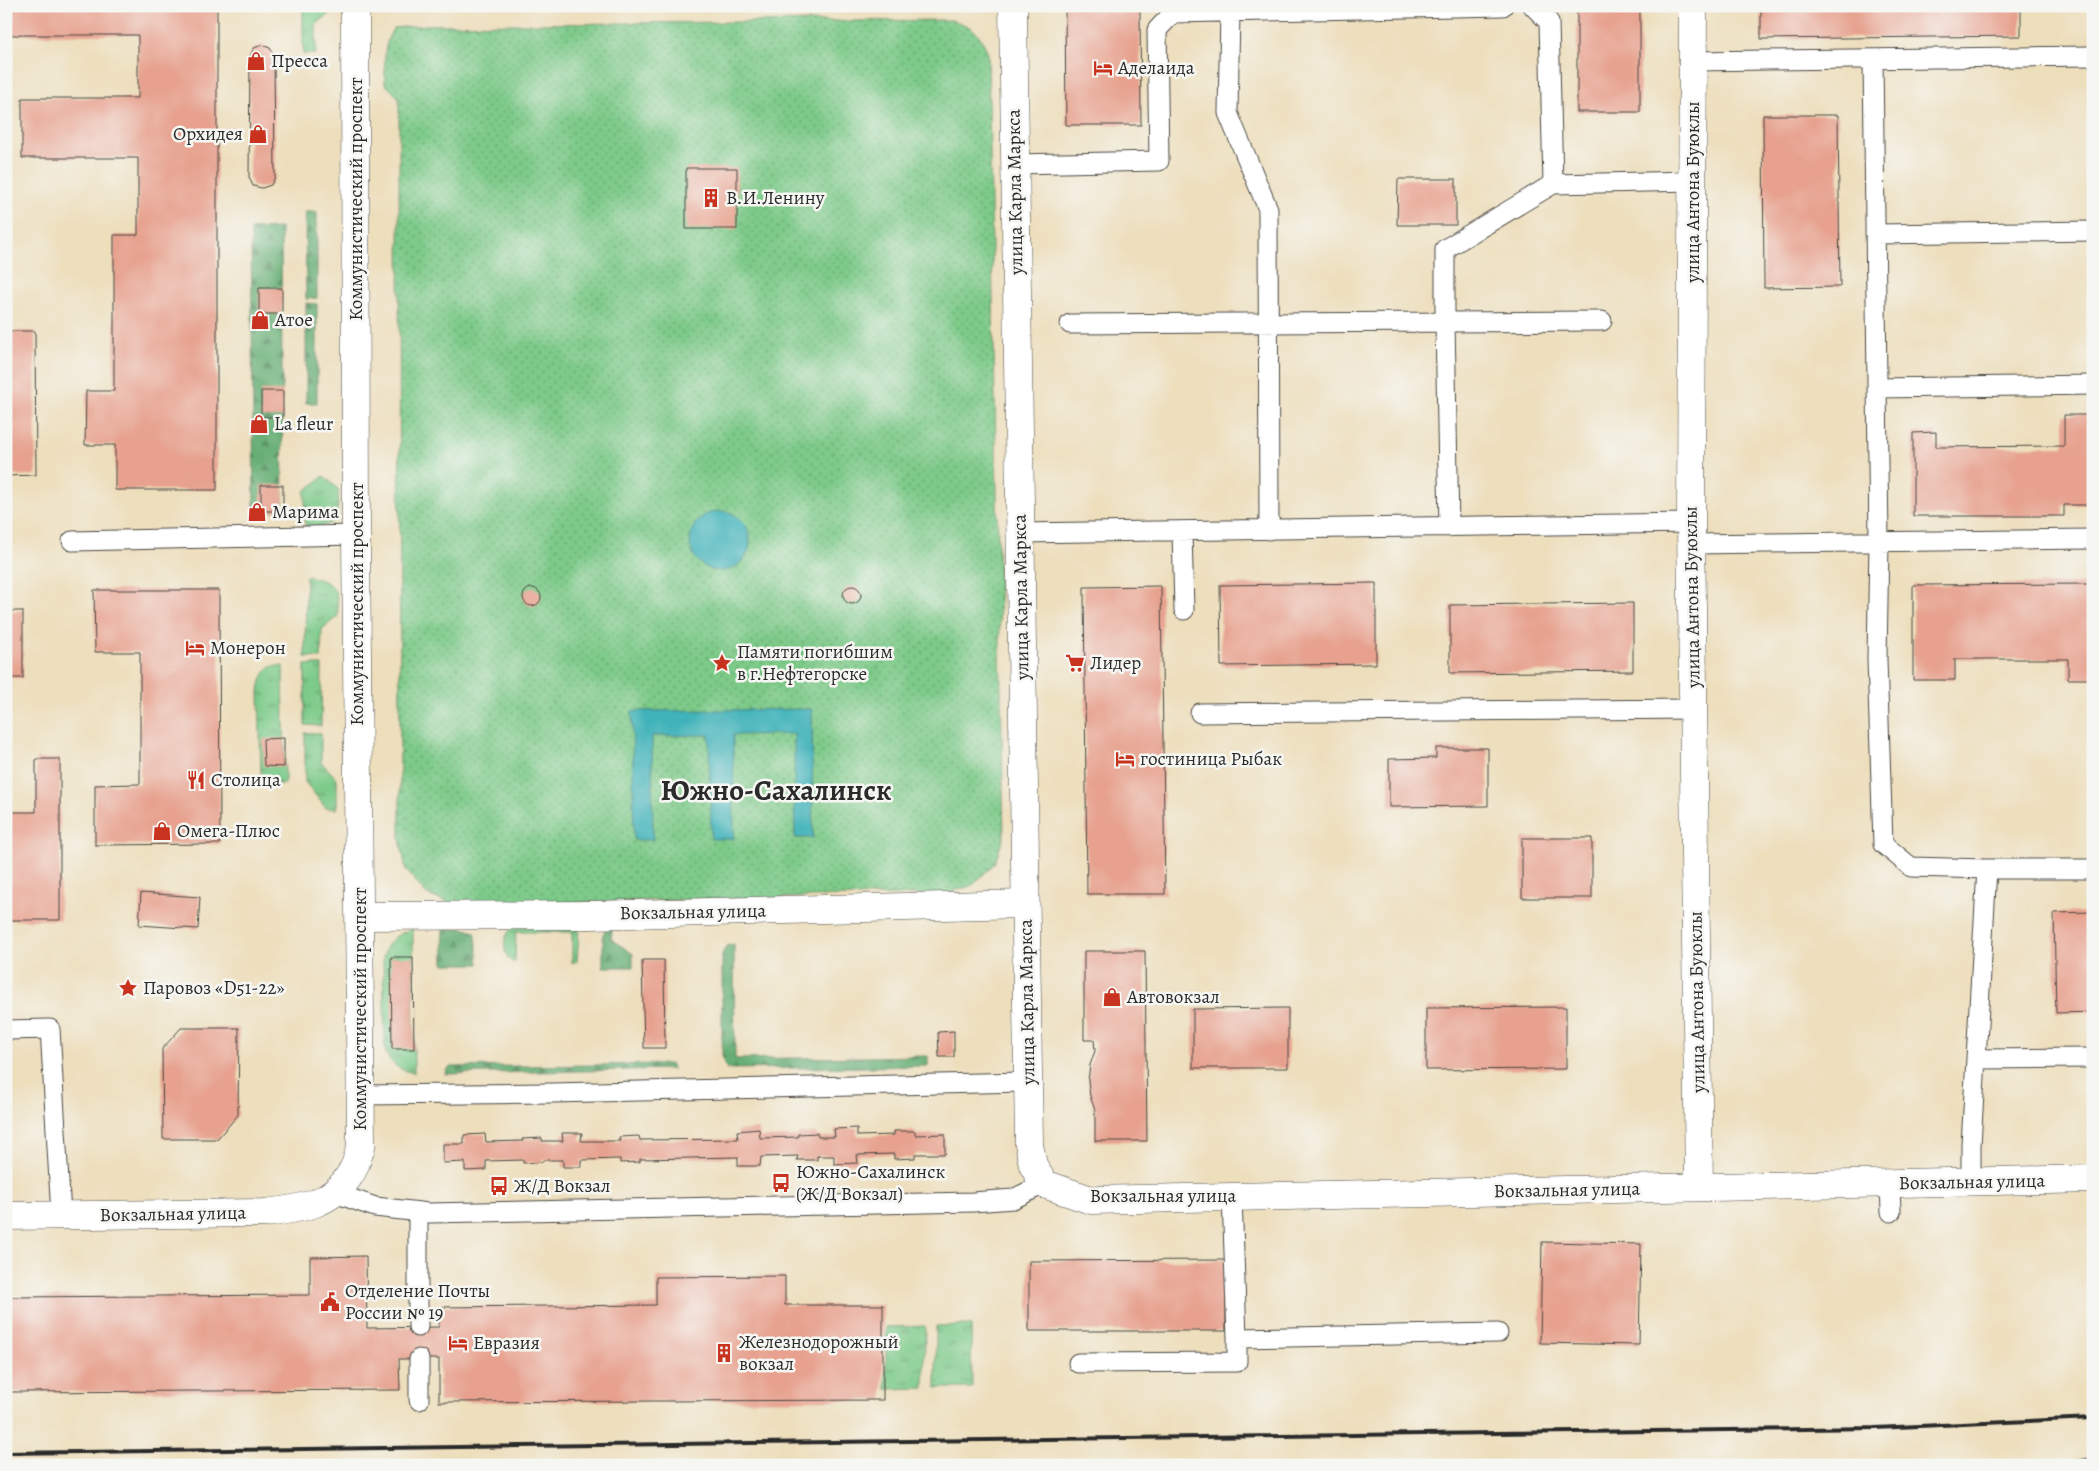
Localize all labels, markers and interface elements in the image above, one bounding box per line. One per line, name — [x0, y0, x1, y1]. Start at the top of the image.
place label: Пресса — [271, 48, 328, 74]
shop icon: Пресса — [245, 50, 267, 72]
place label: Аделаида — [1117, 55, 1195, 81]
hotel icon: Аделаида — [1092, 57, 1114, 79]
street label: Коммунистический проспект — [343, 77, 369, 321]
street label: улица Антона Буюклы — [1680, 101, 1706, 284]
street label: улица Карла Маркса — [1001, 109, 1029, 276]
place label: Орхидея — [173, 121, 243, 147]
shop icon: Орхидея — [247, 123, 269, 145]
place label: В.И.Ленину — [726, 185, 825, 211]
building icon: В.И.Ленину — [700, 187, 722, 209]
place label: Атое — [274, 307, 313, 333]
shop icon: Атое — [249, 309, 271, 331]
place label: La fleur — [274, 411, 333, 437]
shop icon: La fleur — [248, 413, 270, 435]
street label: Коммунистический проспект — [344, 482, 370, 726]
place label: Марима — [272, 499, 340, 525]
shop icon: Марима — [246, 501, 268, 523]
street label: улица Антона Буюклы — [1677, 506, 1707, 689]
street label: улица Карла Маркса — [1007, 514, 1035, 681]
place label: Монерон — [210, 635, 286, 661]
hotel icon: Монерон — [184, 637, 206, 659]
place label: Памяти погибшим в г.Нефтегорске — [737, 639, 893, 687]
place label: Лидер — [1090, 650, 1141, 676]
place icon: Памяти погибшим в г.Нефтегорске — [711, 652, 733, 674]
supermarket icon: Лидер — [1064, 652, 1086, 674]
place label: гостиница Рыбак — [1140, 746, 1282, 772]
hotel icon: гостиница Рыбак — [1114, 748, 1136, 770]
place label: Столица — [211, 767, 281, 793]
restaurant icon: Столица — [185, 769, 207, 791]
district label: Южно-Сахалинск — [660, 771, 892, 810]
place label: Омега-Плюс — [177, 818, 280, 844]
shop icon: Омега-Плюс — [151, 820, 173, 842]
street label: Коммунистический проспект — [347, 887, 373, 1131]
street label: Вокзальная улица — [620, 898, 767, 926]
street label: улица Антона Буюклы — [1682, 911, 1712, 1094]
street label: улица Карла Маркса — [1013, 919, 1041, 1086]
place label: Паровоз «D51-22» — [143, 975, 285, 1001]
place icon: Паровоз «D51-22» — [117, 977, 139, 999]
place label: Автовокзал — [1126, 984, 1220, 1010]
shop icon: Автовокзал — [1101, 986, 1123, 1008]
place label: Южно-Сахалинск (Ж/Д Вокзал) — [796, 1159, 945, 1207]
street label: Вокзальная улица — [1899, 1168, 2046, 1196]
bus stop icon: Южно-Сахалинск (Ж/Д Вокзал) — [770, 1172, 792, 1194]
place label: Ж/Д Вокзал — [514, 1173, 610, 1199]
bus stop icon: Ж/Д Вокзал — [488, 1175, 510, 1197]
street label: Вокзальная улица — [1494, 1176, 1641, 1204]
street label: Вокзальная улица — [1090, 1183, 1237, 1209]
street label: Вокзальная улица — [100, 1200, 247, 1228]
place label: Отделение Почты России № 19 — [345, 1278, 490, 1326]
public building icon: Отделение Почты России № 19 — [319, 1291, 341, 1313]
place label: Железнодорожный вокзал — [739, 1329, 899, 1377]
place label: Евразия — [473, 1330, 540, 1356]
hotel icon: Евразия — [447, 1332, 469, 1354]
building icon: Железнодорожный вокзал — [713, 1342, 735, 1364]

